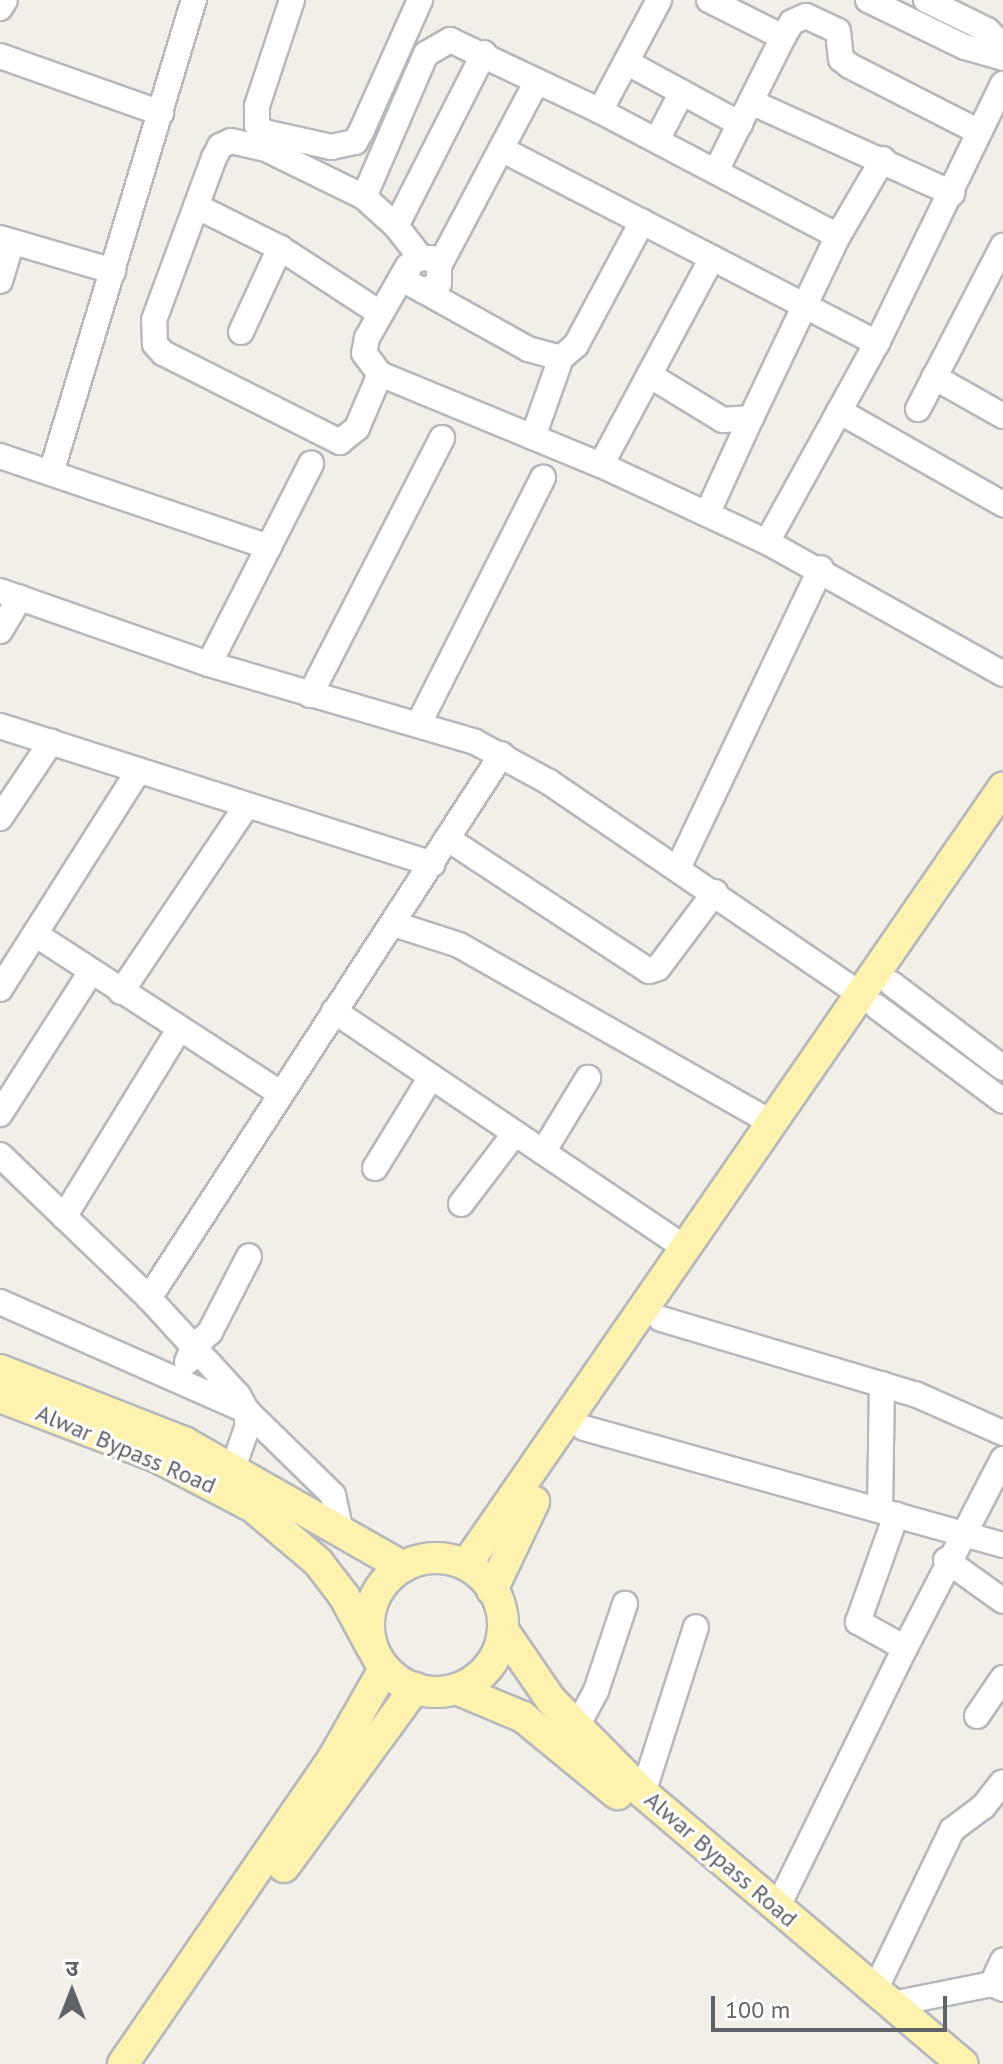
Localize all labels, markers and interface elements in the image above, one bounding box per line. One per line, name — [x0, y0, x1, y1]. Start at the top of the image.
street label: Alwar Bypass Road — [32, 1398, 220, 1500]
street label: Alwar Bypass Road — [639, 1785, 803, 1933]
north arrow — [32, 1952, 112, 2032]
text: उ — [66, 1954, 78, 1982]
scale bar — [715, 1980, 951, 2030]
text: 100 m — [725, 1994, 790, 2025]

